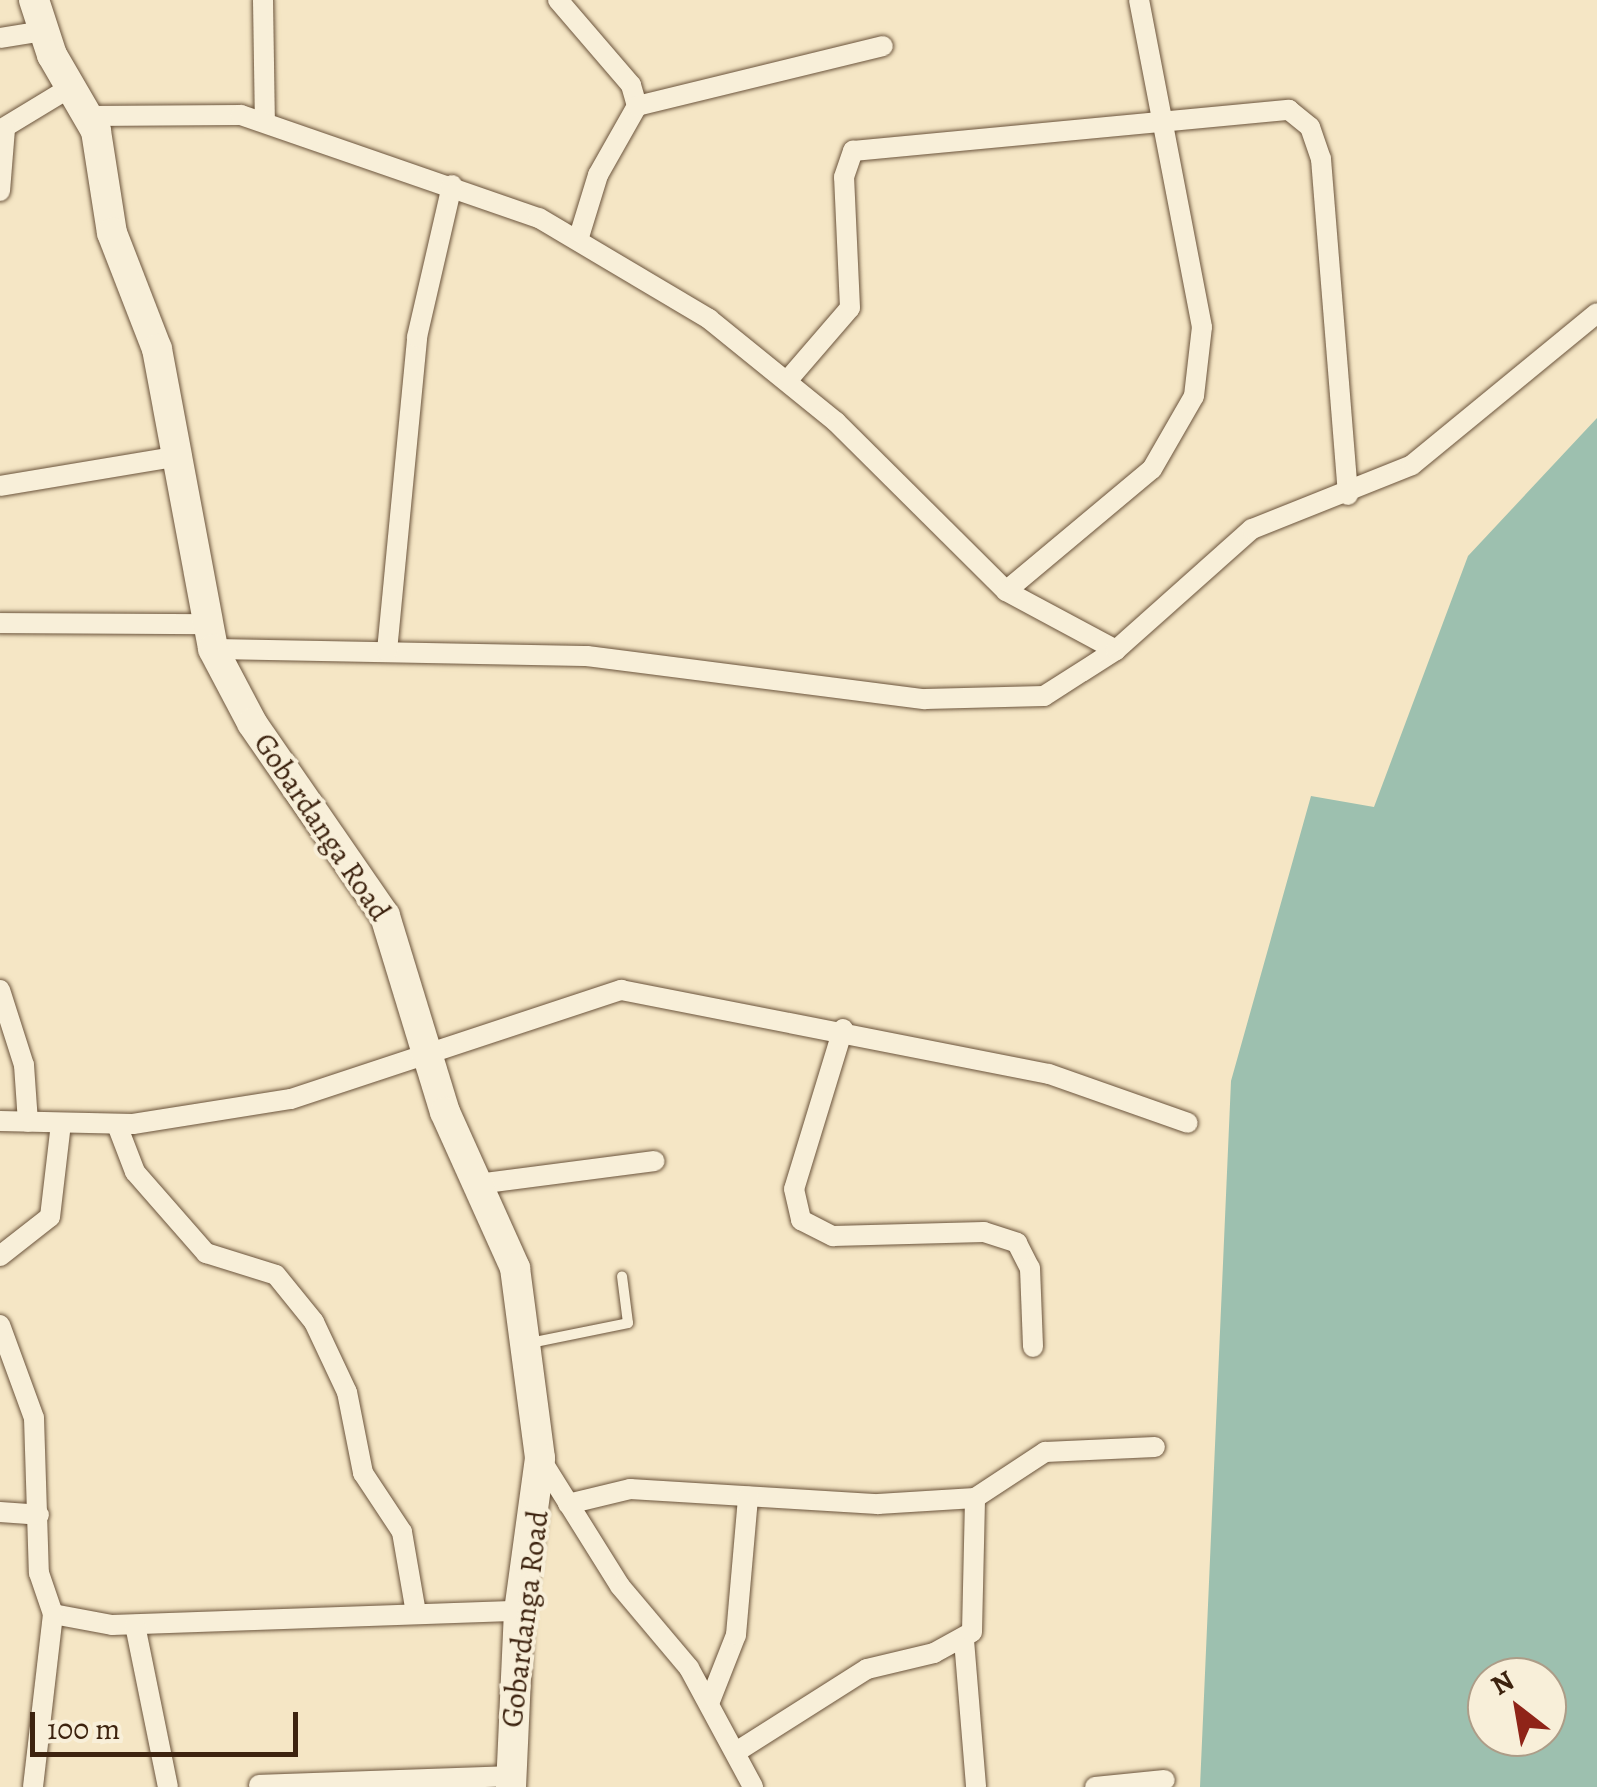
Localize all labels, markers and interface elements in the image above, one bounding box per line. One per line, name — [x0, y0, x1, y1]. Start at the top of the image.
street label: Gobardanga Road — [246, 726, 398, 928]
street label: Gobardanga Road — [494, 1508, 556, 1730]
north arrow — [1467, 1657, 1567, 1757]
text: N — [1484, 1661, 1521, 1705]
scale bar — [35, 1692, 302, 1754]
text: 100 m — [47, 1709, 120, 1749]

